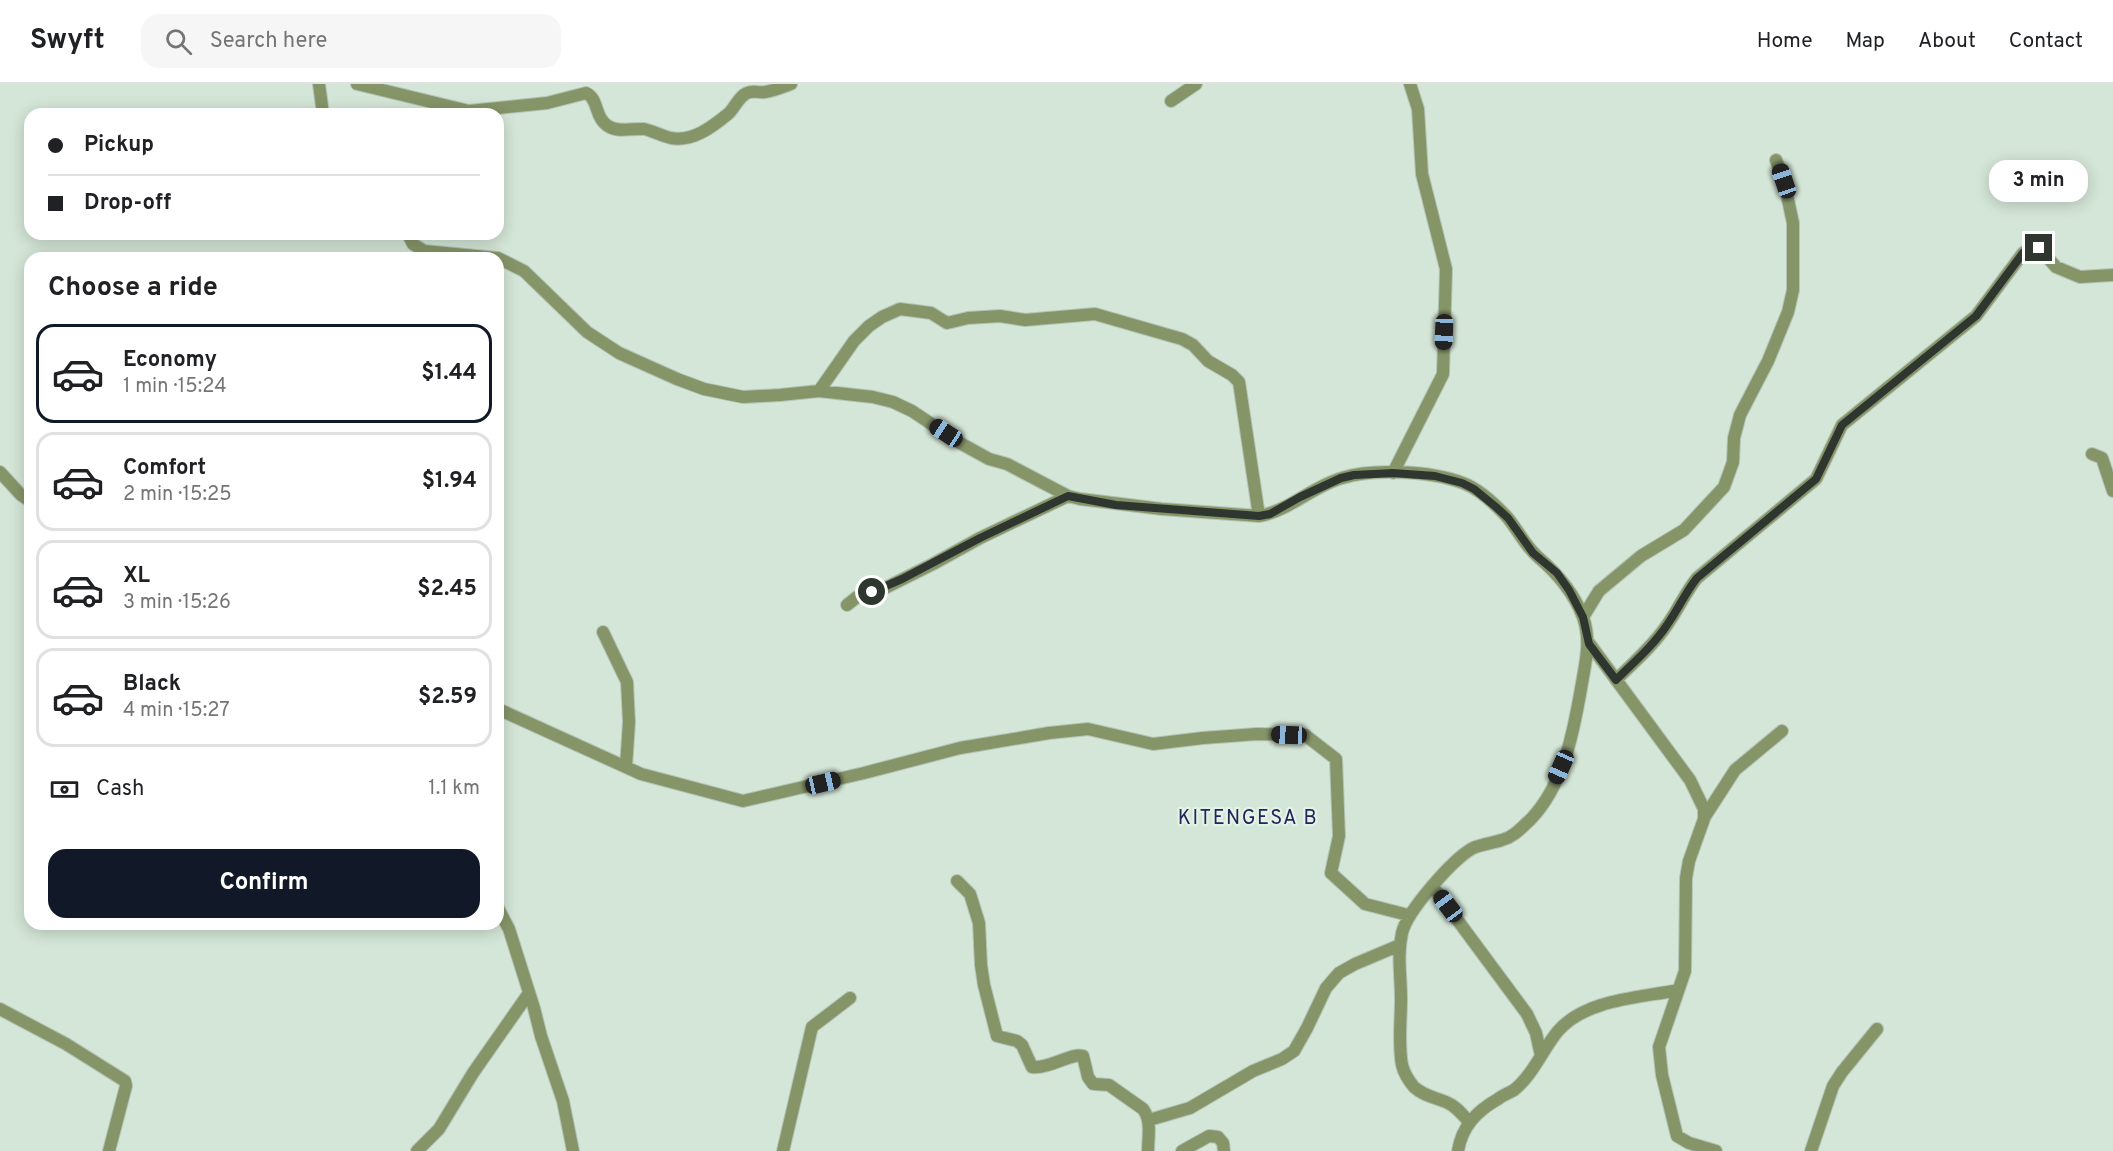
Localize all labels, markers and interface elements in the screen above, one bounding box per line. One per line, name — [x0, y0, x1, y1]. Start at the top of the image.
search box — [141, 14, 561, 68]
text: Swyft — [30, 23, 105, 59]
icon: search — [162, 25, 195, 58]
text: Search here — [210, 28, 327, 55]
text: Home — [1757, 28, 1813, 55]
text: Map — [1846, 28, 1885, 55]
text: About — [1918, 28, 1976, 55]
text: Contact — [2009, 28, 2083, 55]
text: Pickup — [84, 132, 154, 159]
car — [1770, 161, 1798, 201]
callout: 3 min — [1990, 161, 2088, 203]
text: 3 min — [2012, 168, 2065, 194]
text: Drop-off — [84, 190, 171, 217]
route end — [2025, 234, 2052, 261]
text: Choose a ride — [48, 271, 218, 305]
car — [1434, 314, 1454, 350]
icon: car — [51, 347, 105, 401]
text: Economy — [123, 347, 217, 374]
text: $1.44 — [421, 360, 477, 387]
text: 1 min · 15:24 — [123, 374, 227, 400]
car — [926, 416, 966, 450]
icon: car — [51, 455, 105, 509]
text: Comfort — [123, 455, 206, 482]
text: $1.94 — [422, 468, 477, 495]
text: 2 min · 15:25 — [123, 482, 232, 508]
icon: car — [51, 563, 105, 617]
text: XL — [123, 563, 150, 590]
text: $2.45 — [417, 576, 477, 603]
route start — [858, 578, 885, 605]
text: 3 min · 15:26 — [123, 590, 231, 616]
icon: car — [51, 671, 105, 725]
text: Black — [123, 671, 181, 698]
text: $2.59 — [418, 684, 477, 711]
text: 4 min · 15:27 — [123, 698, 230, 724]
car — [1271, 725, 1307, 745]
car — [1545, 747, 1577, 787]
car — [803, 770, 843, 796]
icon: cash — [48, 773, 81, 806]
text: Cash — [96, 776, 145, 803]
text: 1.1 km — [428, 776, 480, 802]
district label: KITENGESA B — [1178, 806, 1318, 832]
button: Confirm — [48, 849, 480, 918]
car — [1430, 886, 1466, 926]

